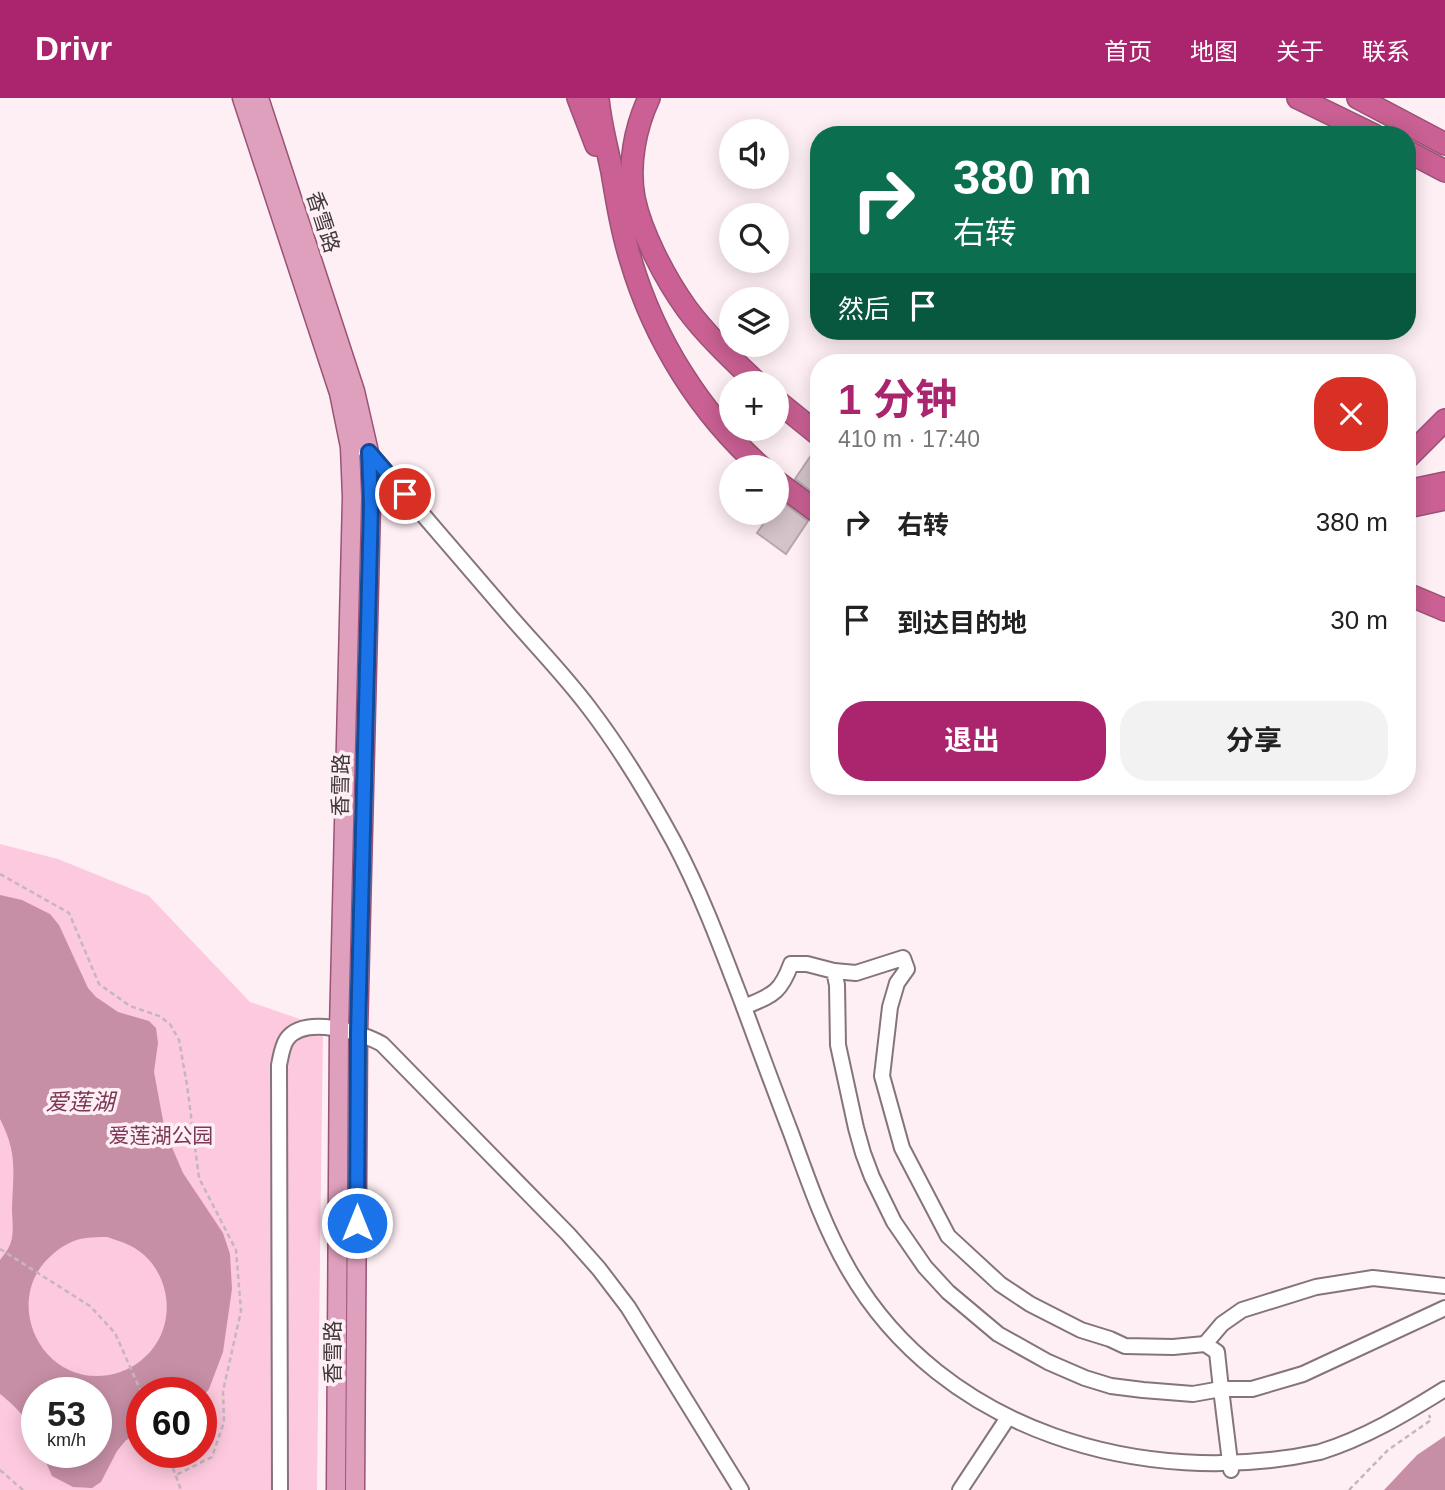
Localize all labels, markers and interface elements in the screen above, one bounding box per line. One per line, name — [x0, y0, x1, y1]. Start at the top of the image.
text: Drivr — [35, 30, 112, 67]
text: 首页 — [1104, 38, 1152, 65]
text: 地图 — [1190, 38, 1238, 65]
text: 关于 — [1276, 38, 1324, 65]
text: 联系 — [1362, 38, 1410, 65]
map controls — [719, 119, 789, 525]
button: sound — [719, 119, 789, 189]
text: 380 m — [953, 150, 1092, 204]
icon: right — [838, 154, 929, 245]
street label: 香雪路 — [303, 188, 344, 255]
button: search — [719, 203, 789, 273]
text: 右转 — [953, 215, 1017, 251]
button: layers — [719, 287, 789, 357]
icon: arrive — [904, 287, 942, 325]
text: 然后 — [838, 294, 890, 324]
button: + — [719, 371, 789, 441]
text: 1 分钟 — [838, 376, 957, 423]
button: close — [1314, 377, 1388, 451]
text: 410 m · 17:40 — [838, 426, 980, 452]
button: − — [719, 455, 789, 525]
pin — [375, 464, 435, 524]
icon: arrive — [386, 475, 424, 513]
icon: right — [838, 503, 876, 541]
text: 380 m — [1316, 507, 1388, 537]
text: 右转 — [897, 510, 949, 540]
icon: arrive — [838, 601, 876, 639]
text: 30 m — [1330, 605, 1388, 635]
text: 到达目的地 — [897, 608, 1027, 638]
button: 退出 — [838, 701, 1106, 781]
button: 分享 — [1120, 701, 1388, 781]
street label: 香雪路 — [328, 753, 353, 817]
water label: 爱莲湖 — [46, 1089, 118, 1115]
park label: 爱莲湖公园 — [109, 1124, 214, 1147]
position arrow — [320, 1186, 394, 1260]
street label: 香雪路 — [321, 1321, 344, 1384]
speed limit sign: 60 — [126, 1377, 217, 1468]
text: 53 — [47, 1394, 86, 1433]
text: km/h — [47, 1430, 86, 1450]

